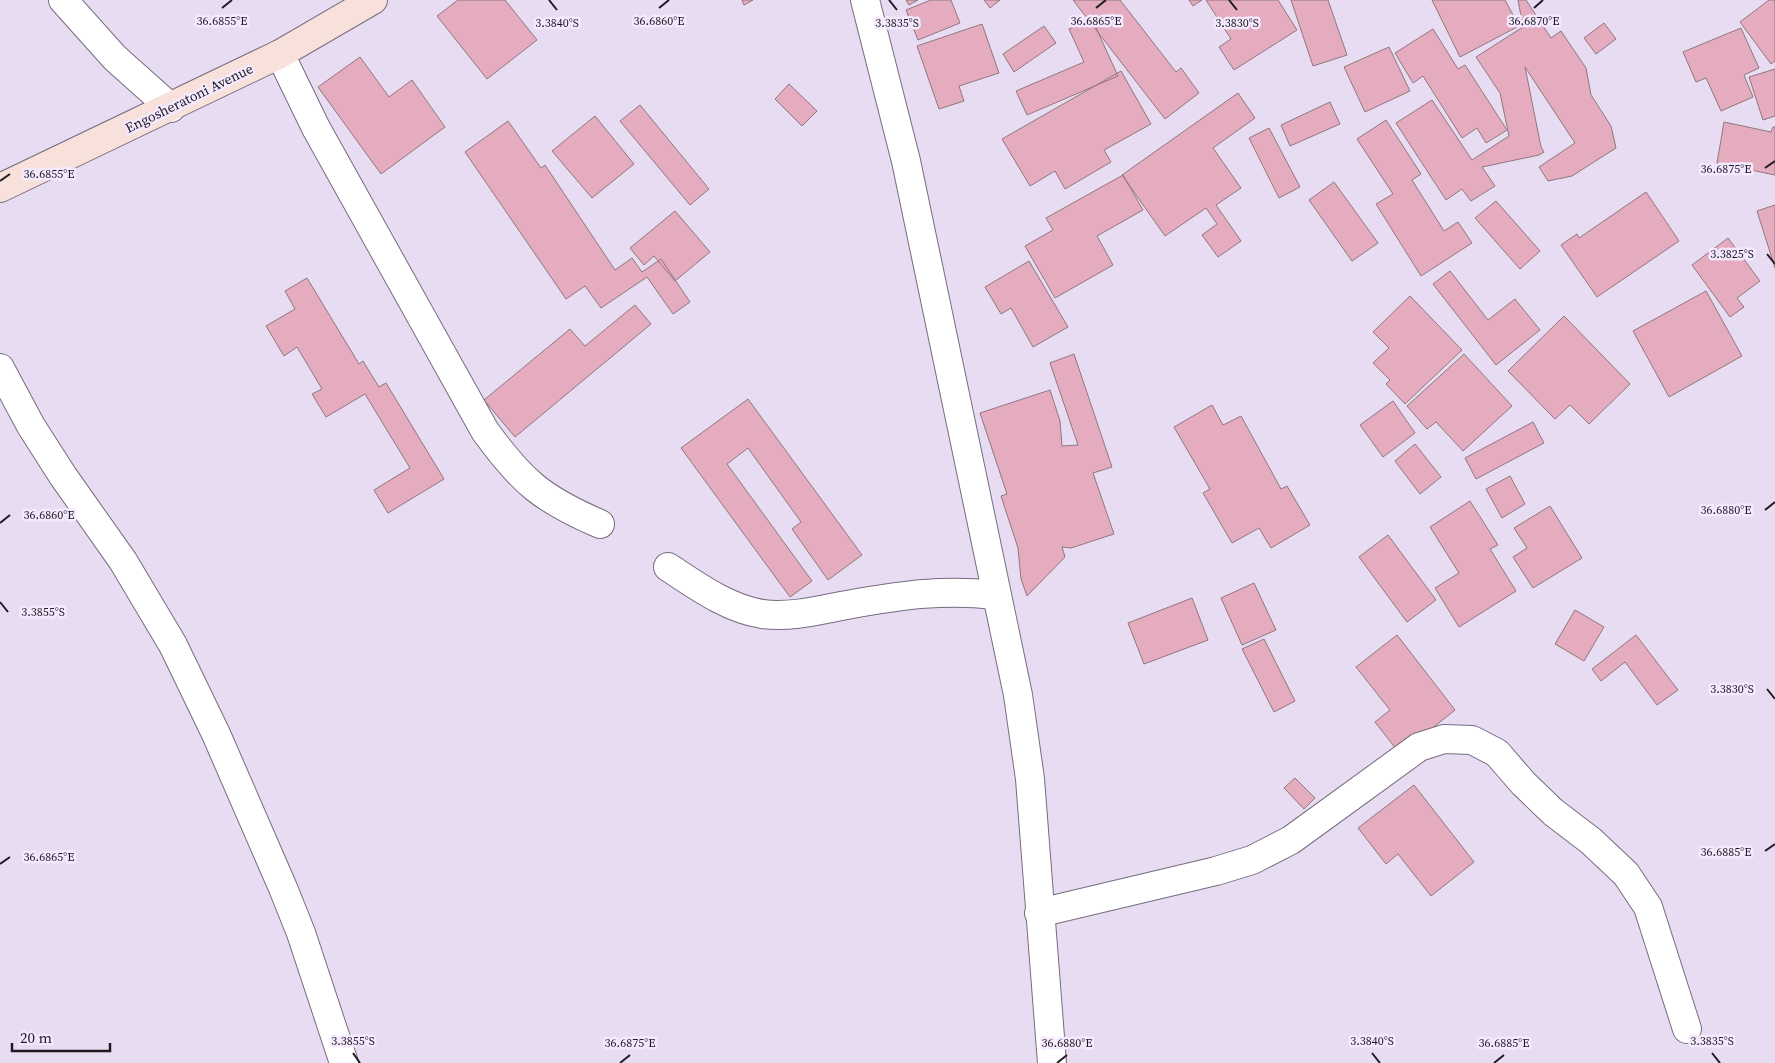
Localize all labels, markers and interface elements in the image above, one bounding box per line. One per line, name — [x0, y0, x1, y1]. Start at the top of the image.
text: 36.6855°E — [197, 13, 247, 29]
text: 36.6860°E — [634, 13, 684, 29]
text: 36.6865°E — [1071, 13, 1121, 29]
text: 36.6870°E — [1509, 13, 1559, 29]
text: 3.3840°S — [535, 15, 579, 31]
text: 3.3835°S — [875, 15, 919, 31]
text: 3.3830°S — [1215, 15, 1259, 31]
street label: Engosheratoni Avenue — [122, 58, 256, 138]
text: 36.6875°E — [1701, 161, 1751, 177]
text: 36.6855°E — [24, 166, 74, 182]
text: 3.3825°S — [1710, 246, 1754, 262]
text: 36.6880°E — [1701, 502, 1751, 518]
text: 36.6860°E — [24, 507, 74, 523]
text: 3.3855°S — [21, 604, 65, 620]
text: 3.3830°S — [1710, 681, 1754, 697]
text: 36.6885°E — [1701, 844, 1751, 860]
text: 36.6865°E — [24, 849, 74, 865]
scale bar — [12, 1020, 110, 1052]
text: 20 m — [20, 1027, 52, 1048]
text: 3.3855°S — [331, 1033, 375, 1049]
text: 3.3840°S — [1350, 1033, 1394, 1049]
text: 3.3835°S — [1690, 1033, 1734, 1049]
text: 36.6875°E — [605, 1035, 655, 1051]
text: 36.6880°E — [1042, 1035, 1092, 1051]
text: 36.6885°E — [1479, 1035, 1529, 1051]

